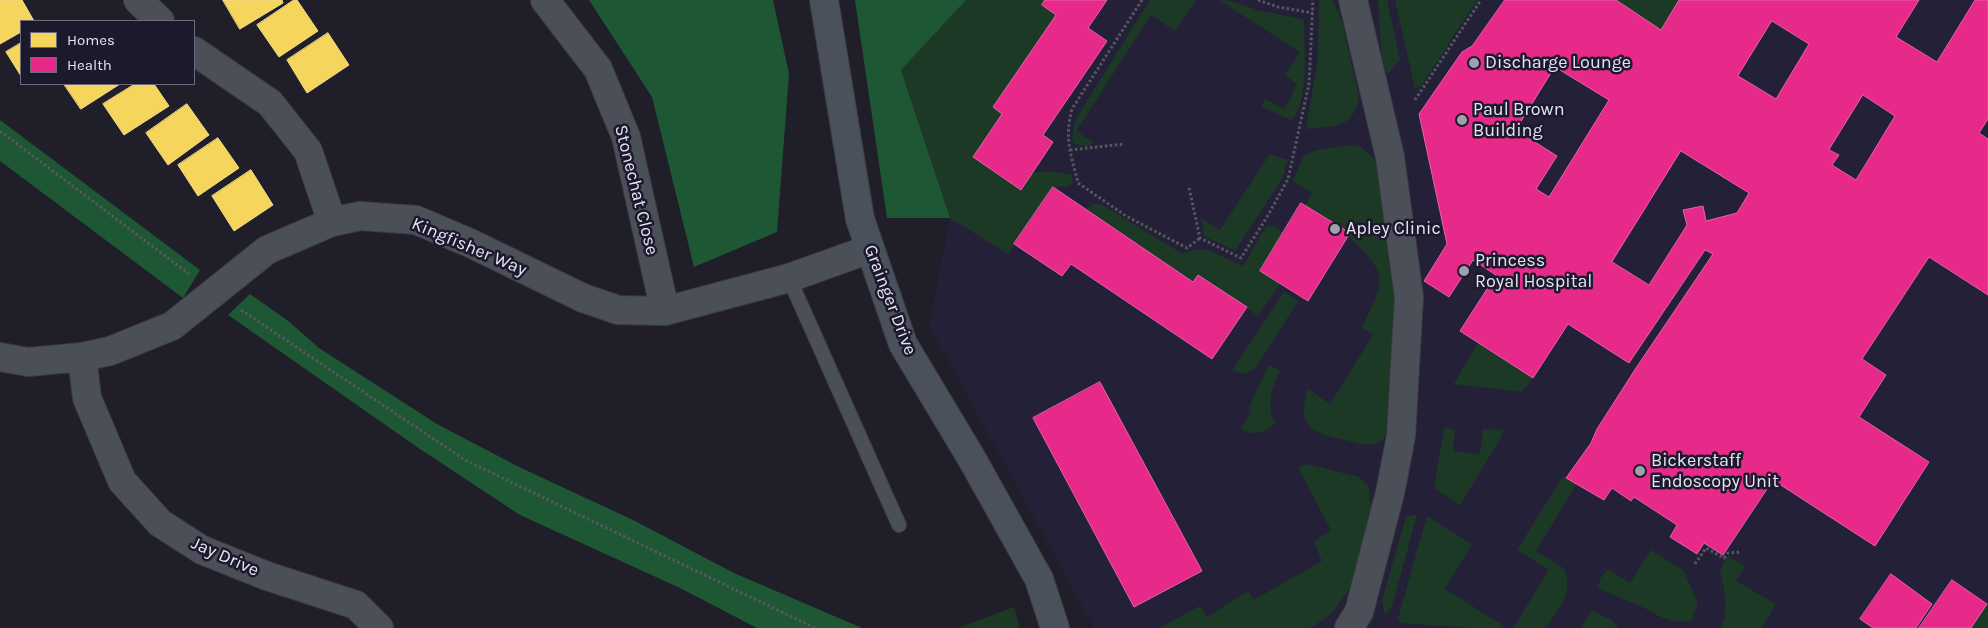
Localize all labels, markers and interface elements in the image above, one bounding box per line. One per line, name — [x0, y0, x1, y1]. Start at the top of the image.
legend — [20, 20, 195, 85]
text: Homes — [67, 31, 115, 49]
place label: Discharge Lounge — [1485, 52, 1631, 74]
text: Health — [67, 56, 112, 74]
marker: Discharge Lounge — [1467, 56, 1481, 70]
place label: Paul Brown Building — [1473, 99, 1565, 142]
marker: Paul Brown Building — [1455, 113, 1469, 127]
street label: Stonechat Close — [609, 123, 663, 257]
street label: Kingfisher Way — [408, 213, 530, 281]
place label: Apley Clinic — [1346, 218, 1441, 240]
marker: Apley Clinic — [1328, 222, 1342, 236]
street label: Grainger Drive — [859, 242, 921, 358]
place label: Princess Royal Hospital — [1475, 250, 1592, 292]
marker: Princess Royal Hospital — [1457, 264, 1471, 278]
place label: Bickerstaff Endoscopy Unit — [1651, 450, 1779, 492]
marker: Bickerstaff Endoscopy Unit — [1633, 464, 1647, 478]
street label: Jay Drive — [188, 533, 262, 581]

